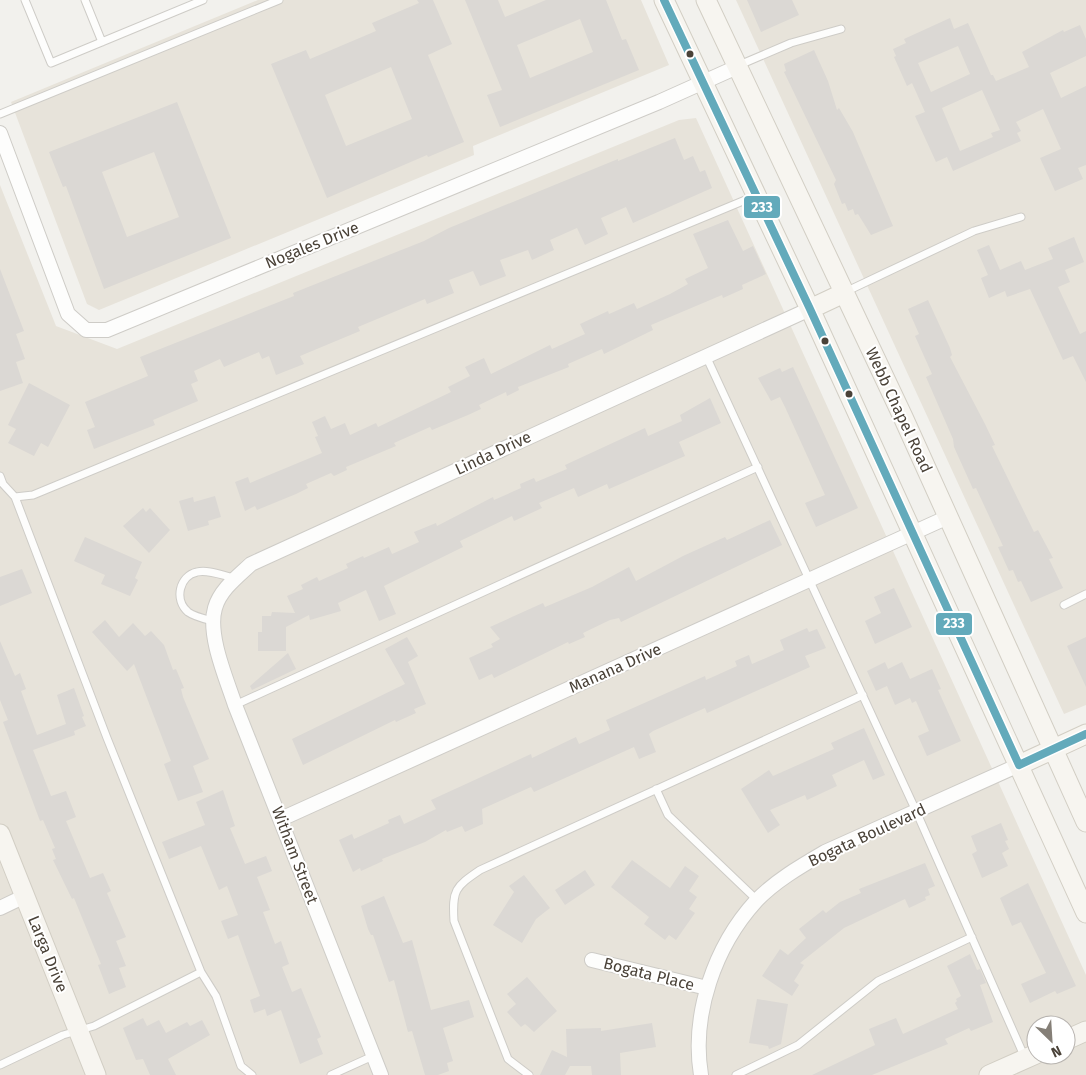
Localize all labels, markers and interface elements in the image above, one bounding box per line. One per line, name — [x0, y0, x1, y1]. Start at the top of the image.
unlabelled marker — [685, 49, 695, 59]
line badge: 233 — [743, 195, 781, 219]
text: 233 — [751, 199, 773, 216]
street label: Nogales Drive — [262, 218, 362, 272]
unlabelled marker — [820, 336, 830, 346]
street label: Webb Chapel Road — [862, 344, 936, 476]
unlabelled marker — [844, 389, 854, 399]
street label: Linda Drive — [452, 427, 534, 479]
line badge: 233 — [935, 612, 973, 636]
text: 233 — [943, 615, 965, 632]
street label: Manana Drive — [566, 639, 664, 697]
street label: Bogata Boulevard — [805, 799, 929, 871]
street label: Witham Street — [268, 804, 322, 907]
street label: Larga Drive — [24, 913, 72, 995]
street label: Bogata Place — [602, 954, 696, 994]
north arrow — [1026, 1015, 1076, 1065]
text: N — [1048, 1042, 1064, 1061]

